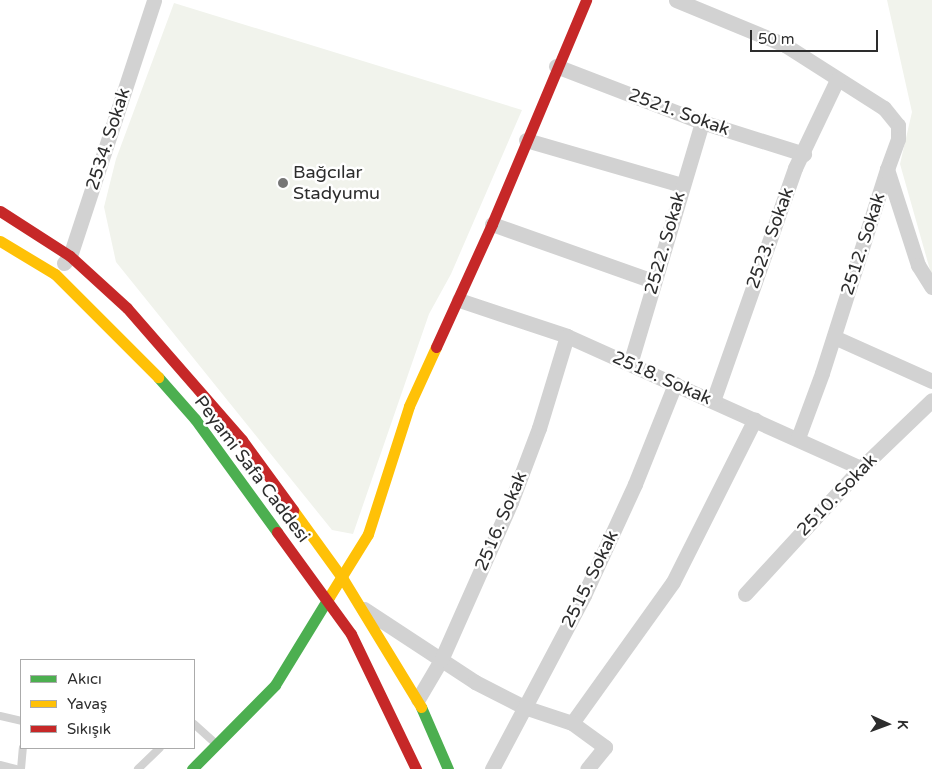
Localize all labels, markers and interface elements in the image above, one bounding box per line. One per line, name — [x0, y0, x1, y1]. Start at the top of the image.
scale bar — [752, 20, 880, 52]
text: 50 m — [758, 30, 795, 48]
street label: 2521. Sokak — [625, 84, 733, 140]
street label: 2534. Sokak — [81, 85, 135, 193]
place label: Bağcılar Stadyumu — [293, 162, 380, 204]
marker: Bağcılar Stadyumu — [277, 177, 289, 189]
street label: 2523. Sokak — [742, 184, 798, 292]
street label: 2522. Sokak — [640, 189, 690, 297]
street label: 2512. Sokak — [836, 190, 890, 298]
street label: 2518. Sokak — [609, 347, 715, 409]
street label: Peyami Safa Caddesi — [190, 391, 314, 547]
street label: 2510. Sokak — [792, 449, 882, 541]
street label: 2516. Sokak — [470, 468, 532, 574]
street label: 2515. Sokak — [557, 527, 623, 631]
legend — [20, 659, 195, 749]
text: Akıcı — [67, 670, 102, 688]
text: Yavaş — [67, 695, 107, 713]
north arrow — [862, 699, 912, 749]
text: Sıkışık — [67, 720, 111, 738]
text: K — [894, 720, 911, 730]

